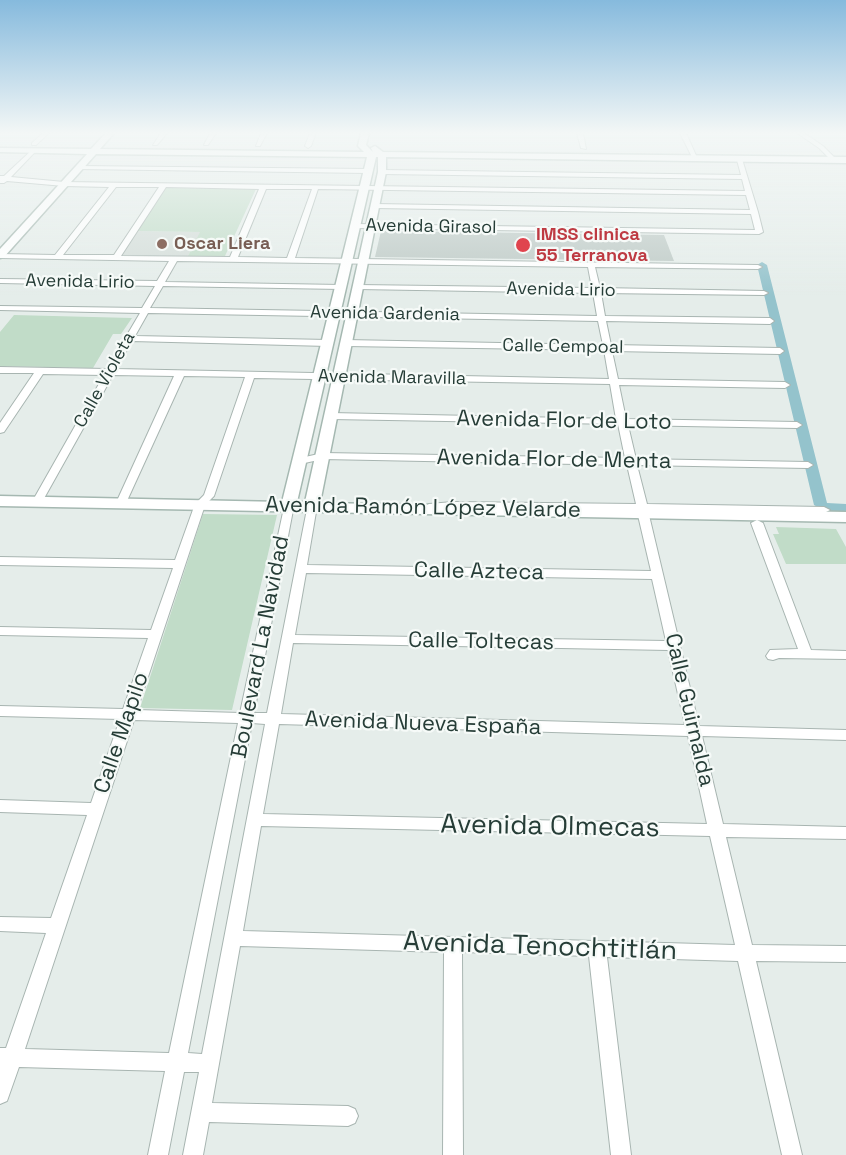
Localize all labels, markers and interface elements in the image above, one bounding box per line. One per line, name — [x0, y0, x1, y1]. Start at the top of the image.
street label: Avenida Girasol — [365, 215, 497, 239]
place label: IMSS clinica 55 Terranova — [536, 224, 648, 266]
place label: Oscar Liera — [174, 233, 270, 255]
marker: IMSS clinica 55 Terranova — [514, 236, 532, 254]
marker: Oscar Liera — [155, 237, 169, 251]
street label: Avenida Lirio — [25, 270, 135, 294]
street label: Avenida Lirio — [506, 278, 616, 302]
street label: Avenida Gardenia — [310, 302, 460, 326]
street label: Calle Violeta — [70, 328, 140, 432]
street label: Calle Cempoal — [502, 335, 624, 359]
street label: Avenida Maravilla — [318, 366, 466, 390]
street label: Avenida Flor de Loto — [456, 406, 672, 436]
street label: Avenida Flor de Menta — [436, 445, 672, 475]
street label: Avenida Ramón López Velarde — [265, 492, 581, 524]
street label: Boulevard La Navidad — [226, 533, 296, 761]
street label: Calle Azteca — [414, 558, 544, 586]
street label: Calle Toltecas — [408, 628, 554, 656]
street label: Calle Guirnalda — [659, 631, 719, 789]
street label: Calle Mapilo — [89, 669, 155, 797]
street label: Avenida Nueva España — [304, 707, 542, 741]
street label: Avenida Olmecas — [440, 809, 660, 845]
street label: Avenida Tenochtitlán — [402, 926, 678, 968]

